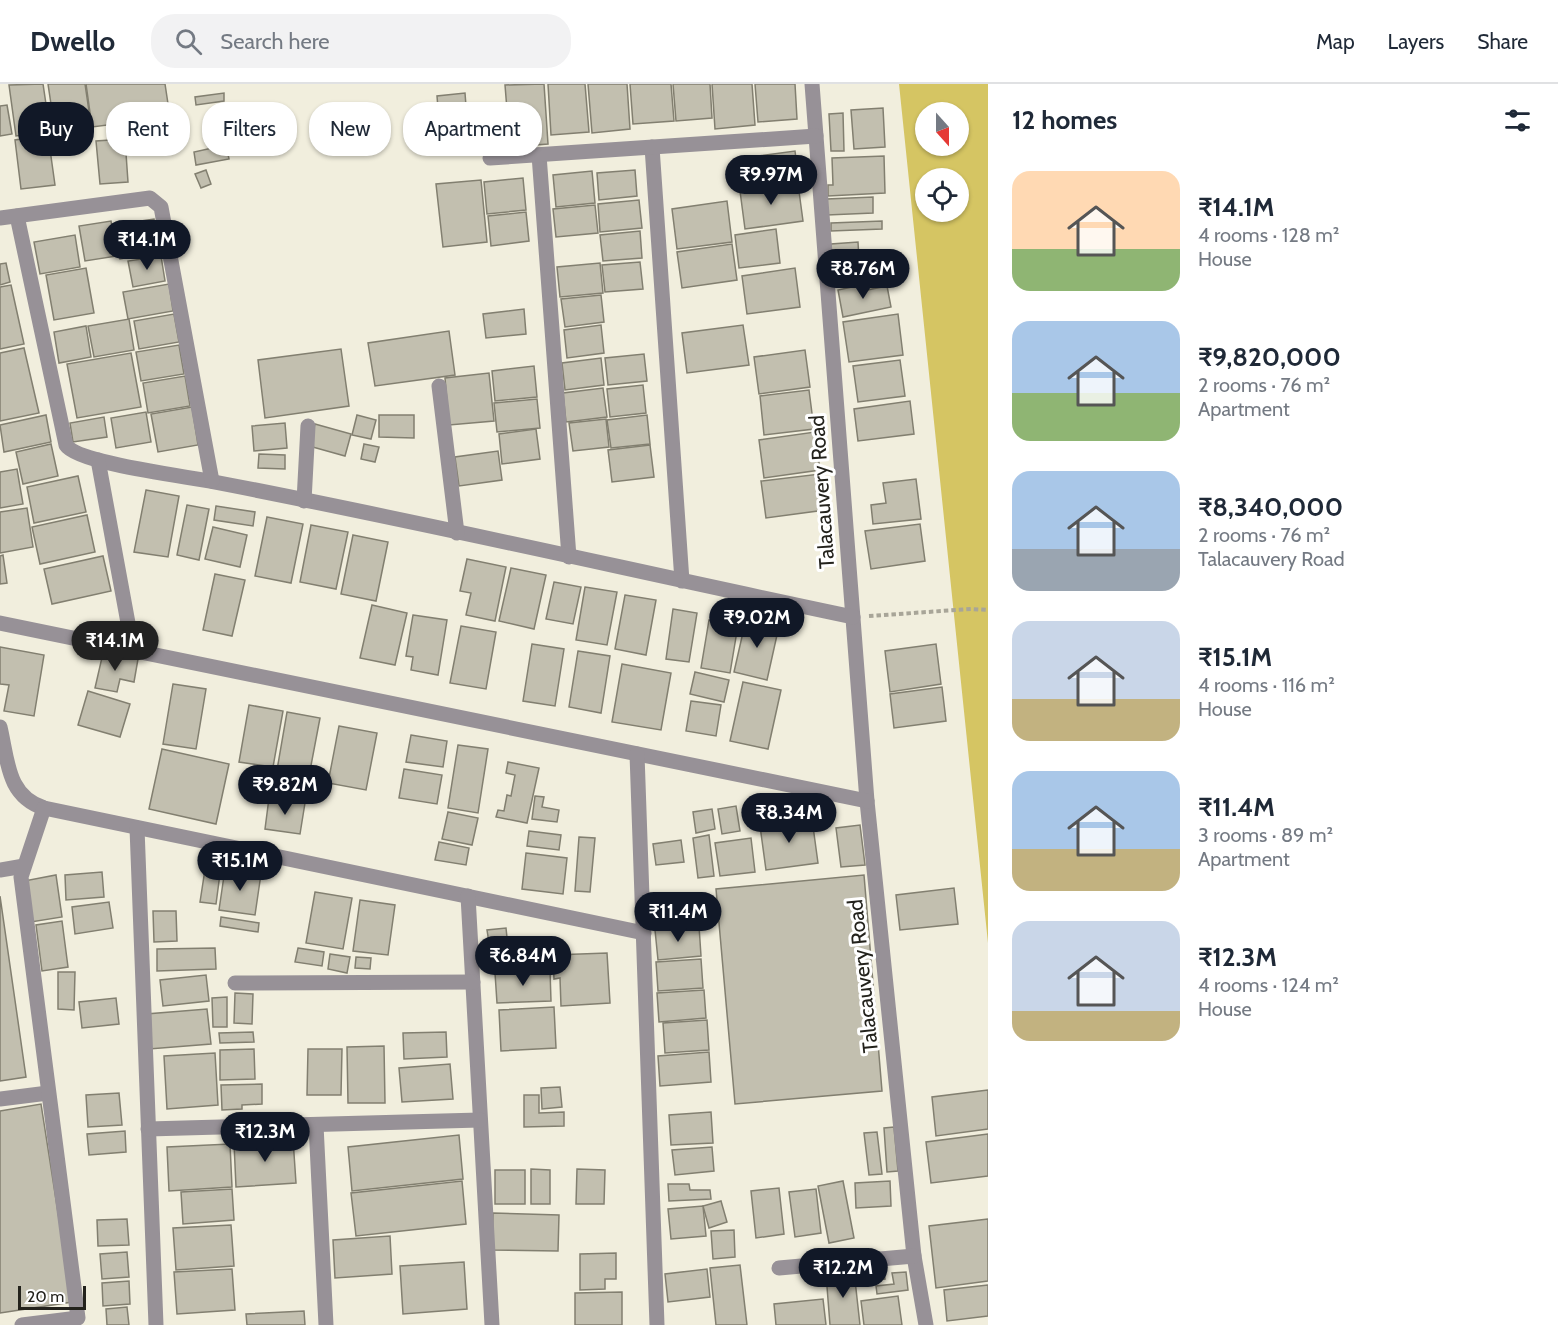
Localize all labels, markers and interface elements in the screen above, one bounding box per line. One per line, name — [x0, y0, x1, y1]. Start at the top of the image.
search box — [151, 14, 571, 68]
text: Dwello — [30, 24, 115, 58]
icon: search — [172, 25, 205, 58]
text: Search here — [220, 28, 330, 55]
text: Map — [1316, 29, 1355, 54]
text: Layers — [1388, 29, 1444, 54]
text: Share — [1477, 29, 1528, 54]
chip: Buy — [18, 102, 94, 156]
chip: Rent — [106, 102, 190, 156]
chip: Filters — [202, 102, 297, 156]
chip: New — [309, 102, 391, 156]
chip: Apartment — [403, 102, 542, 156]
north arrow — [915, 102, 969, 156]
map controls — [915, 102, 969, 222]
text: 12 homes — [1012, 104, 1117, 136]
icon: filters — [1501, 104, 1534, 137]
pin: ₹9.97M — [722, 155, 820, 206]
text: ₹9.97M — [739, 162, 803, 186]
button: locate — [915, 168, 969, 222]
text: ₹14.1M — [1198, 191, 1274, 223]
icon: home — [1060, 195, 1132, 267]
pin: ₹14.1M — [98, 220, 196, 271]
text: 4 rooms · 128 m² — [1198, 223, 1340, 247]
text: ₹14.1M — [118, 227, 176, 251]
text: House — [1198, 247, 1252, 271]
pin: ₹8.76M — [814, 249, 912, 300]
text: ₹8.76M — [830, 256, 896, 280]
text: ₹9,820,000 — [1198, 341, 1341, 373]
icon: home — [1060, 345, 1132, 417]
text: 2 rooms · 76 m² — [1198, 373, 1330, 397]
text: Apartment — [1198, 397, 1290, 421]
street label: Talacauvery Road — [804, 414, 839, 570]
text: ₹8,340,000 — [1198, 491, 1343, 523]
icon: home — [1060, 495, 1132, 567]
text: 2 rooms · 76 m² — [1198, 523, 1330, 547]
text: Talacauvery Road — [1198, 547, 1345, 571]
pin: ₹9.02M — [708, 598, 806, 649]
text: ₹9.02M — [723, 605, 791, 629]
pin: ₹14.1M — [66, 621, 164, 672]
text: ₹14.1M — [86, 628, 144, 652]
text: ₹15.1M — [1198, 641, 1272, 673]
icon: home — [1060, 645, 1132, 717]
text: 4 rooms · 116 m² — [1198, 673, 1335, 697]
text: House — [1198, 697, 1252, 721]
pin: ₹9.82M — [236, 765, 334, 816]
text: ₹9.82M — [252, 772, 318, 796]
text: ₹11.4M — [1198, 791, 1275, 823]
pin: ₹8.34M — [740, 793, 838, 844]
icon: home — [1060, 795, 1132, 867]
text: ₹8.34M — [755, 800, 823, 824]
text: 3 rooms · 89 m² — [1198, 823, 1333, 847]
pin: ₹15.1M — [191, 841, 289, 892]
text: Apartment — [1198, 847, 1290, 871]
text: ₹15.1M — [211, 848, 269, 872]
pin: ₹11.4M — [629, 892, 727, 943]
street label: Talacauvery Road — [842, 898, 883, 1054]
text: ₹11.4M — [648, 899, 708, 923]
pin: ₹6.84M — [474, 936, 572, 987]
text: ₹12.3M — [1198, 941, 1277, 973]
text: ₹6.84M — [489, 943, 557, 967]
icon: home — [1060, 945, 1132, 1017]
text: 4 rooms · 124 m² — [1198, 973, 1339, 997]
text: House — [1198, 997, 1252, 1021]
pin: ₹12.3M — [216, 1112, 314, 1163]
text: ₹12.3M — [235, 1119, 295, 1143]
pin: ₹12.2M — [794, 1248, 892, 1299]
text: ₹12.2M — [813, 1255, 873, 1279]
scale bar — [18, 1283, 86, 1310]
text: 20 m — [27, 1287, 64, 1306]

